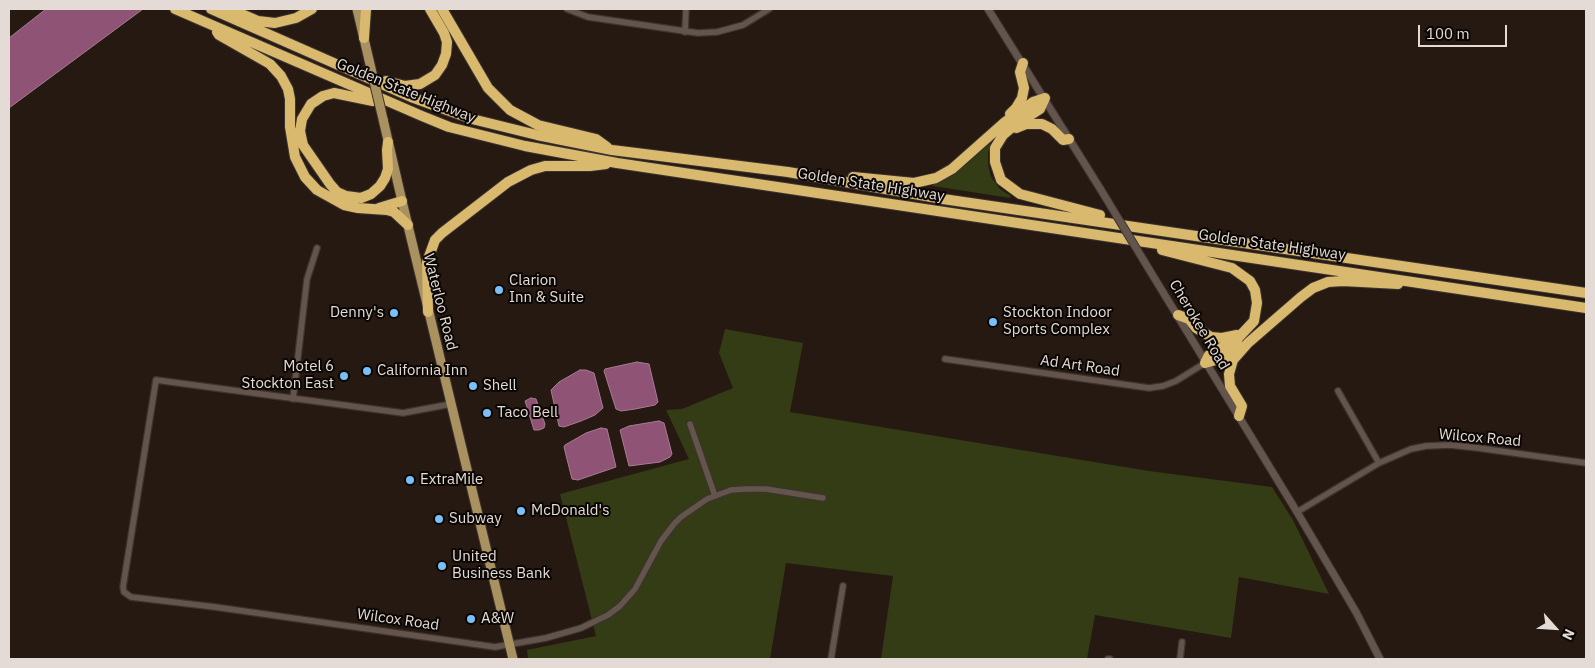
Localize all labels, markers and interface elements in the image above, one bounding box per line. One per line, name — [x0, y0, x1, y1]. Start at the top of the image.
scale bar — [1420, 15, 1509, 47]
text: 100 m — [1426, 24, 1470, 43]
street label: Golden State Highway — [334, 55, 478, 127]
street label: Golden State Highway — [796, 165, 946, 205]
street label: Golden State Highway — [1197, 226, 1347, 264]
street label: Waterloo Road — [419, 252, 461, 352]
place label: Clarion Inn & Suite — [509, 272, 584, 307]
street label: Cherokee Road — [1165, 277, 1233, 373]
marker: Clarion Inn & Suite — [493, 284, 505, 296]
place label: Denny's — [330, 304, 384, 322]
place label: Stockton Indoor Sports Complex — [1003, 304, 1112, 339]
marker: Denny's — [388, 307, 400, 319]
marker: Stockton Indoor Sports Complex — [987, 316, 999, 328]
street label: Ad Art Road — [1039, 351, 1121, 381]
place label: Motel 6 Stockton East — [241, 358, 334, 393]
place label: California Inn — [377, 362, 468, 380]
marker: California Inn — [361, 365, 373, 377]
marker: Motel 6 Stockton East — [338, 370, 350, 382]
place label: Shell — [483, 377, 517, 395]
marker: Shell — [467, 380, 479, 392]
place label: Taco Bell — [497, 404, 558, 422]
marker: Taco Bell — [481, 407, 493, 419]
street label: Wilcox Road — [1438, 425, 1522, 451]
place label: ExtraMile — [420, 471, 483, 489]
marker: ExtraMile — [404, 474, 416, 486]
place label: McDonald's — [531, 502, 609, 520]
marker: McDonald's — [515, 505, 527, 517]
place label: Subway — [449, 510, 502, 528]
marker: Subway — [433, 513, 445, 525]
place label: United Business Bank — [452, 548, 550, 583]
marker: United Business Bank — [436, 560, 448, 572]
north arrow — [1530, 603, 1580, 653]
street label: Wilcox Road — [356, 605, 440, 635]
place label: A&W — [481, 610, 514, 628]
marker: A&W — [465, 613, 477, 625]
text: N — [1558, 626, 1579, 643]

